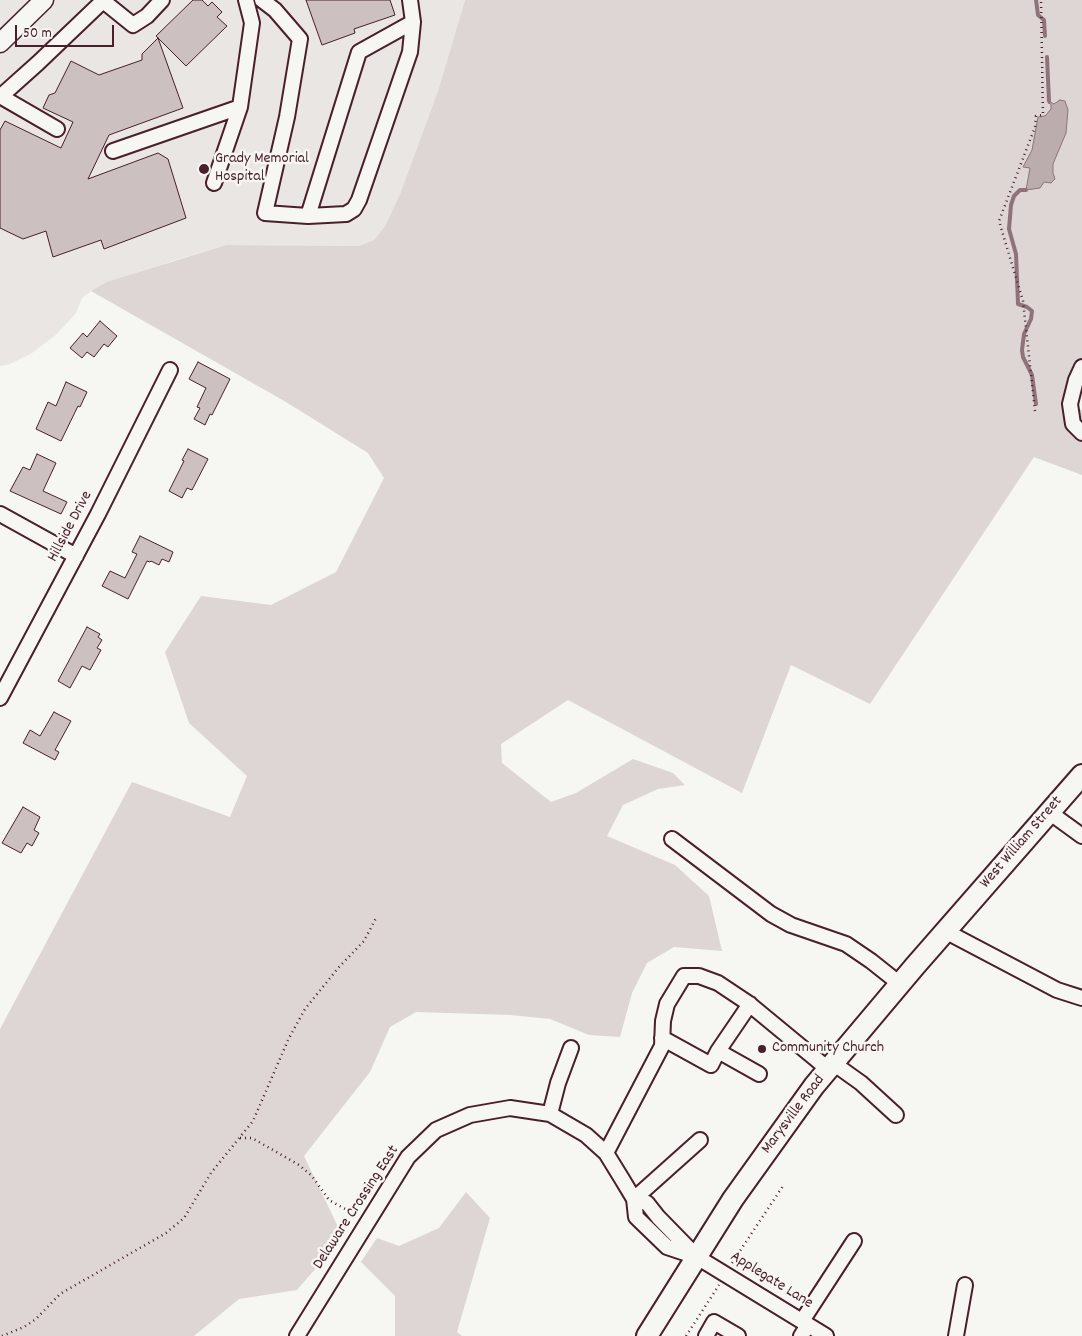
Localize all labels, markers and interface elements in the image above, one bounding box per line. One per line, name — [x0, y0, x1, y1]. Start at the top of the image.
scale bar — [18, 15, 116, 47]
text: 50 m — [23, 23, 52, 45]
place label: Grady Memorial Hospital — [215, 150, 309, 188]
marker: Grady Memorial Hospital — [197, 162, 211, 176]
street label: Hillside Drive — [44, 488, 98, 566]
street label: West William Street — [977, 793, 1067, 893]
place label: Community Church — [772, 1039, 884, 1059]
marker: Community Church — [756, 1043, 768, 1055]
street label: Marysville Road — [758, 1072, 830, 1158]
street label: Delaware Crossing East — [310, 1142, 404, 1274]
street label: Applegate Lane — [726, 1248, 816, 1314]

